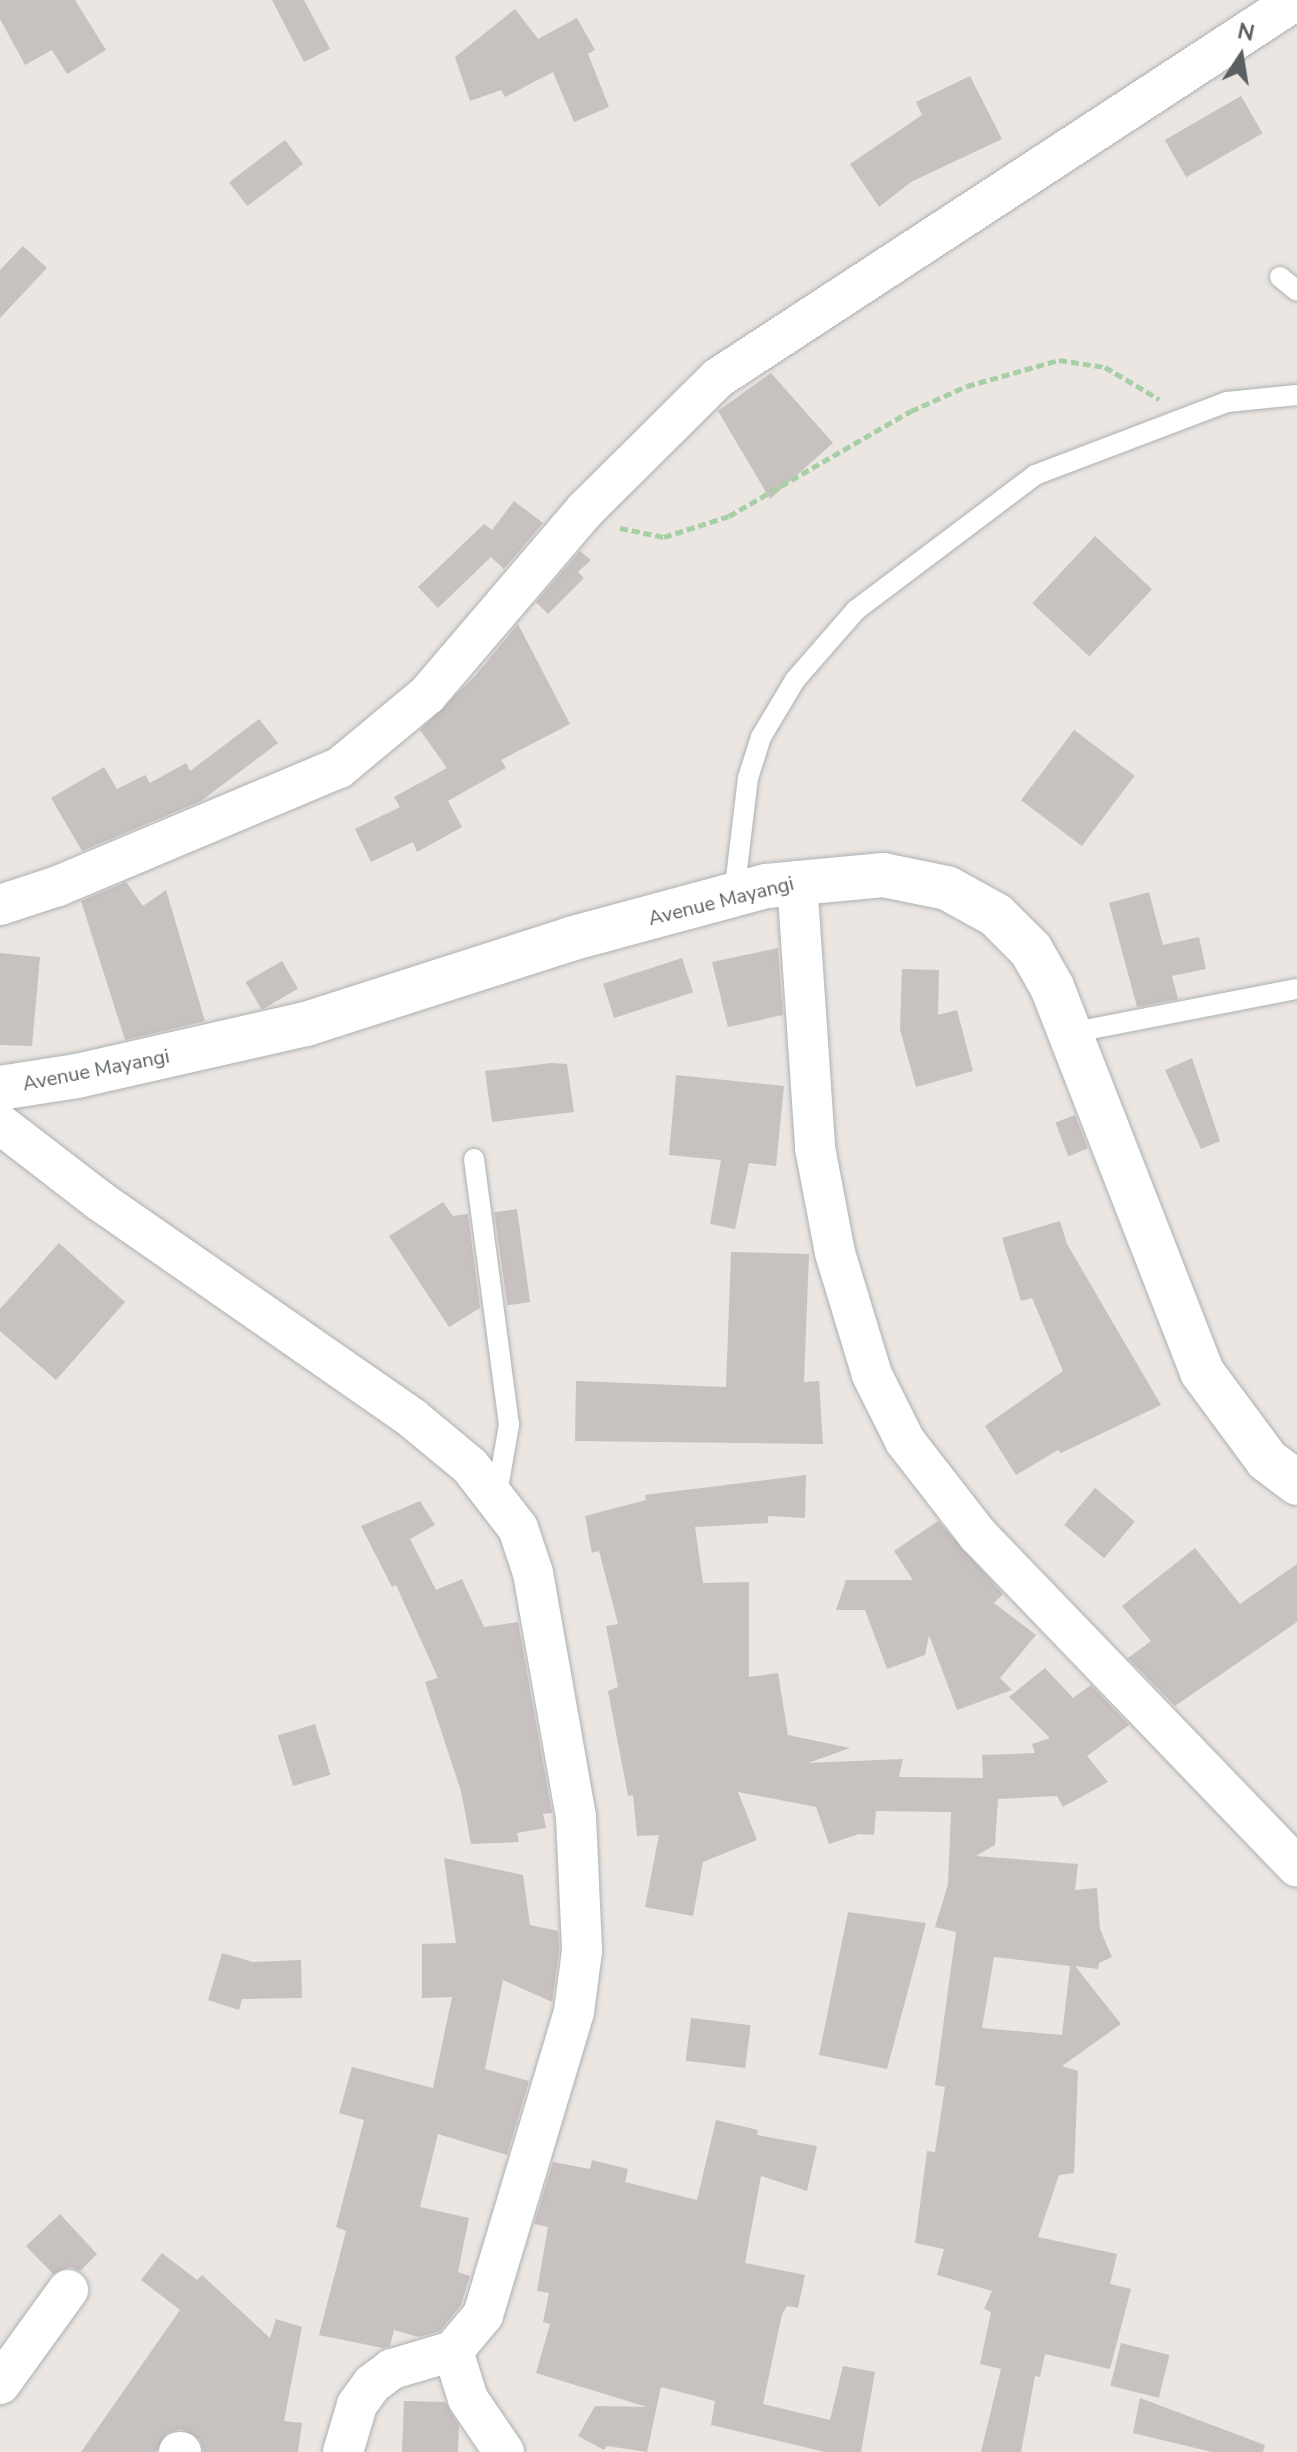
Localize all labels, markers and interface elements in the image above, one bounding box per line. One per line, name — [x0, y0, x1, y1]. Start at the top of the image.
north arrow — [1201, 16, 1281, 96]
text: N — [1235, 16, 1257, 49]
street label: Avenue Mayangi — [646, 871, 796, 931]
street label: Avenue Mayangi — [20, 1044, 172, 1096]

